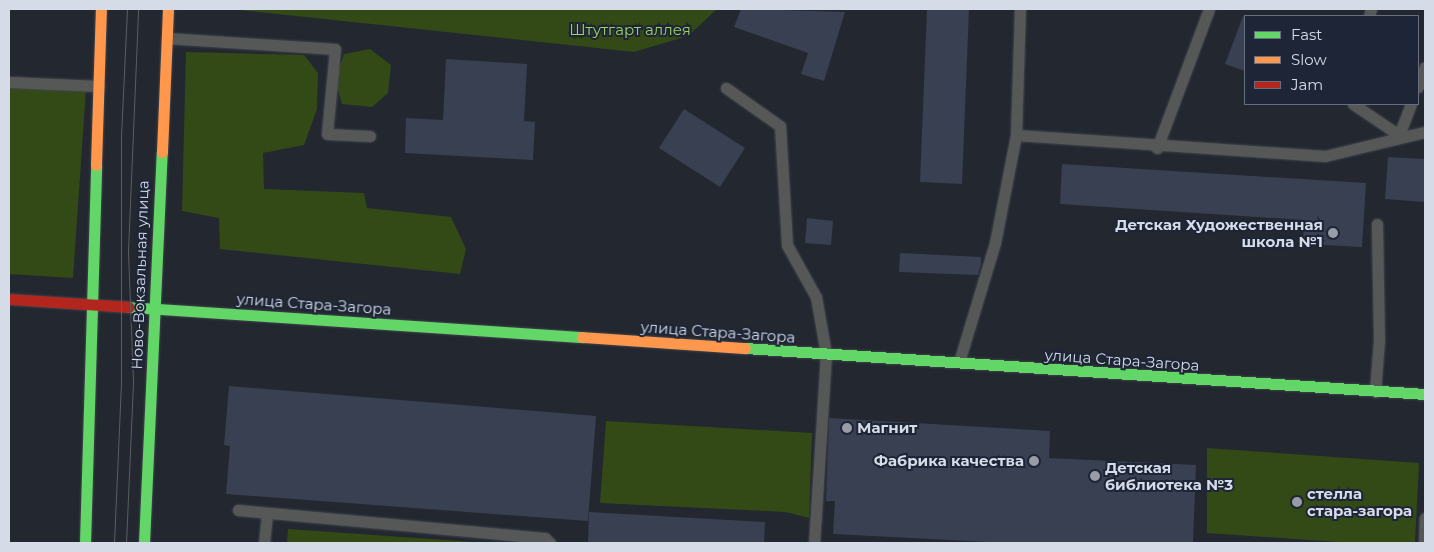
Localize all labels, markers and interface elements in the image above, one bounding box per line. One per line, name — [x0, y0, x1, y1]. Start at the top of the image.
legend — [1244, 15, 1419, 105]
park label: Штутгарт аллея — [569, 21, 691, 39]
text: Fast — [1291, 25, 1322, 44]
text: Slow — [1291, 50, 1327, 69]
text: Jam — [1291, 75, 1323, 94]
street label: Ново-Вокзальная улица — [128, 180, 152, 370]
place label: Детская Художественная школа №1 — [1115, 215, 1323, 250]
marker: Детская Художественная школа №1 — [1327, 227, 1339, 239]
street label: улица Стара-Загора — [236, 290, 392, 318]
street label: улица Стара-Загора — [640, 318, 796, 346]
street label: улица Стара-Загора — [1044, 346, 1200, 374]
place label: Магнит — [857, 419, 917, 437]
marker: Магнит — [841, 422, 853, 434]
place label: Фабрика качества — [874, 452, 1024, 470]
marker: Фабрика качества — [1028, 455, 1040, 467]
place label: Детская библиотека №3 — [1105, 458, 1233, 493]
marker: Детская библиотека №3 — [1089, 470, 1101, 482]
place label: стелла стара-загора — [1307, 484, 1412, 519]
marker: стелла стара-загора — [1291, 496, 1303, 508]

